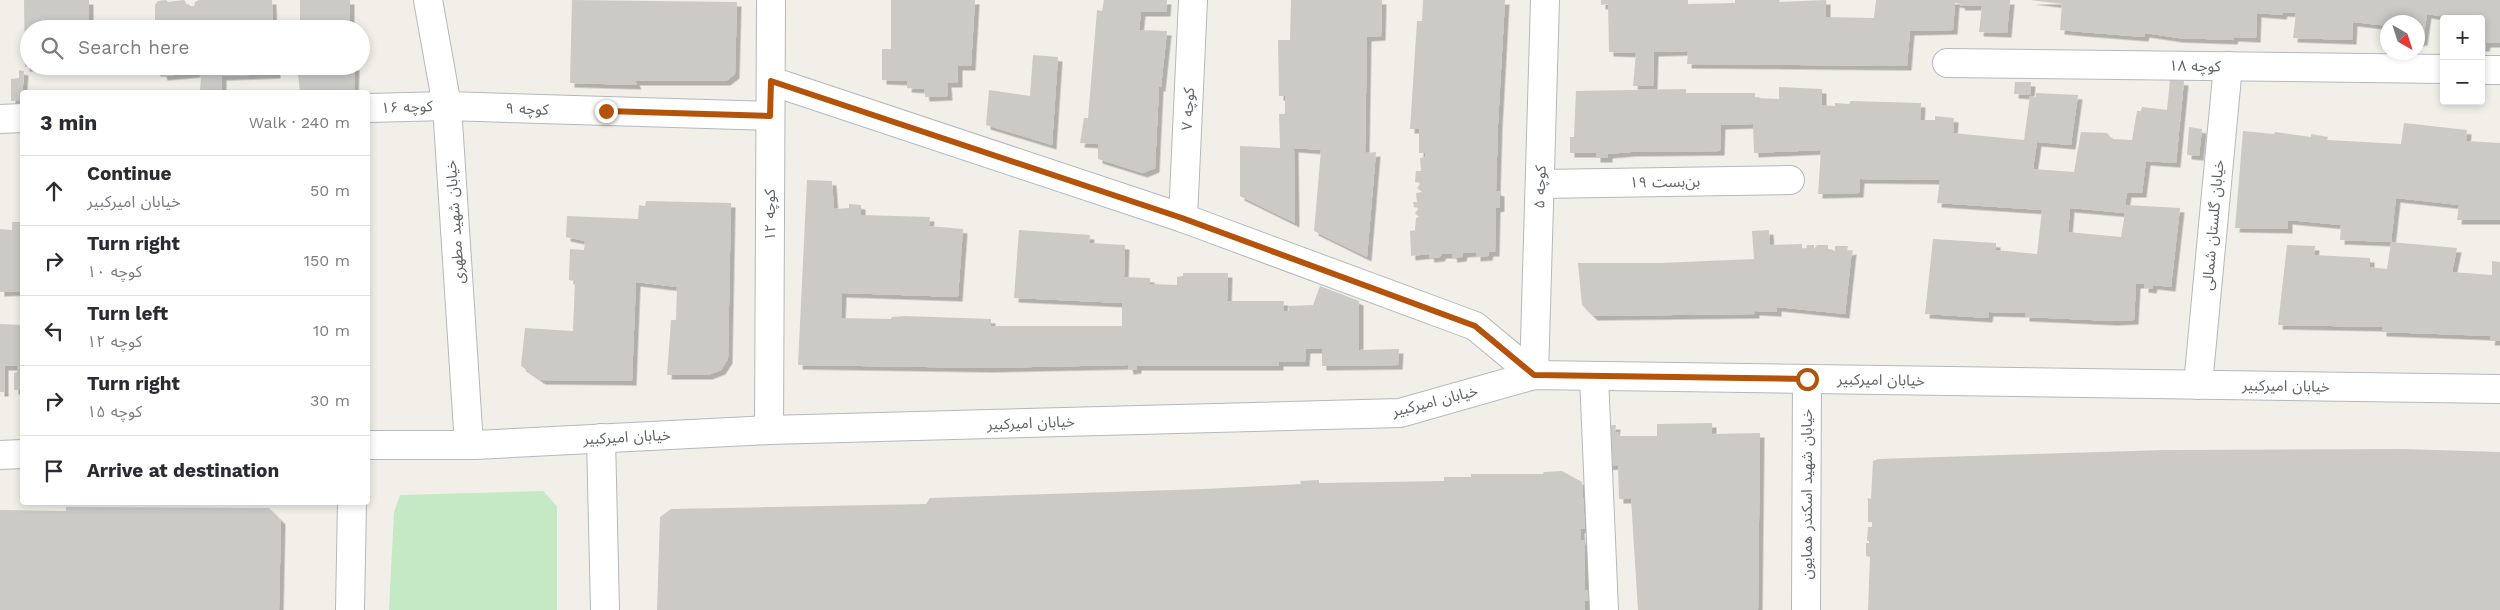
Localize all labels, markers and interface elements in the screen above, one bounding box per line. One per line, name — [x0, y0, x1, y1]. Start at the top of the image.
north arrow — [2380, 15, 2425, 60]
map controls — [2440, 15, 2485, 105]
button: + — [2440, 15, 2485, 60]
search box — [20, 20, 370, 75]
icon: search — [38, 34, 66, 62]
text: Search here — [78, 36, 189, 59]
street label: کوچه ۱۸ — [2169, 57, 2222, 77]
button: − — [2440, 60, 2485, 105]
street label: کوچه ۷ — [1178, 86, 1199, 131]
street label: کوچه ۱۶ — [381, 97, 434, 118]
street label: کوچه ۹ — [505, 99, 550, 120]
route end — [595, 100, 618, 123]
text: 3 min — [40, 110, 97, 135]
text: Walk · 240 m — [249, 113, 350, 132]
street label: خیابان شهید مطهری — [442, 159, 468, 285]
street label: خیابان گلستان شمالی — [2198, 159, 2228, 291]
text: Continue — [87, 162, 171, 185]
street label: کوچه ۵ — [1530, 164, 1551, 209]
street label: بن‌بست ۱۹ — [1630, 172, 1700, 192]
icon: ahead — [40, 177, 68, 205]
text: 50 m — [310, 181, 350, 200]
street label: کوچه ۱۲ — [761, 188, 780, 241]
text: خیابان امیرکبیر — [87, 192, 181, 211]
text: Turn right — [87, 232, 180, 255]
icon: right — [40, 247, 68, 275]
text: 150 m — [304, 251, 350, 270]
text: کوچه ۱۰ — [87, 262, 142, 281]
text: Turn left — [87, 302, 168, 325]
icon: left — [40, 317, 68, 345]
text: 10 m — [313, 321, 350, 340]
text: کوچه ۱۲ — [87, 332, 142, 351]
route start — [1796, 368, 1819, 391]
street label: خیابان امیرکبیر — [1836, 370, 1925, 390]
text: Turn right — [87, 372, 180, 395]
street label: خیابان امیرکبیر — [2241, 376, 2330, 396]
street label: خیابان امیرکبیر — [1389, 382, 1480, 421]
icon: right — [40, 387, 68, 415]
text: 30 m — [310, 391, 350, 410]
text: کوچه ۱۵ — [87, 402, 142, 421]
street label: خیابان شهید اسکندر همایون — [1798, 408, 1816, 579]
street label: خیابان امیرکبیر — [986, 412, 1075, 434]
street label: خیابان امیرکبیر — [582, 426, 671, 448]
icon: arrive — [40, 457, 68, 485]
text: Arrive at destination — [87, 459, 279, 482]

